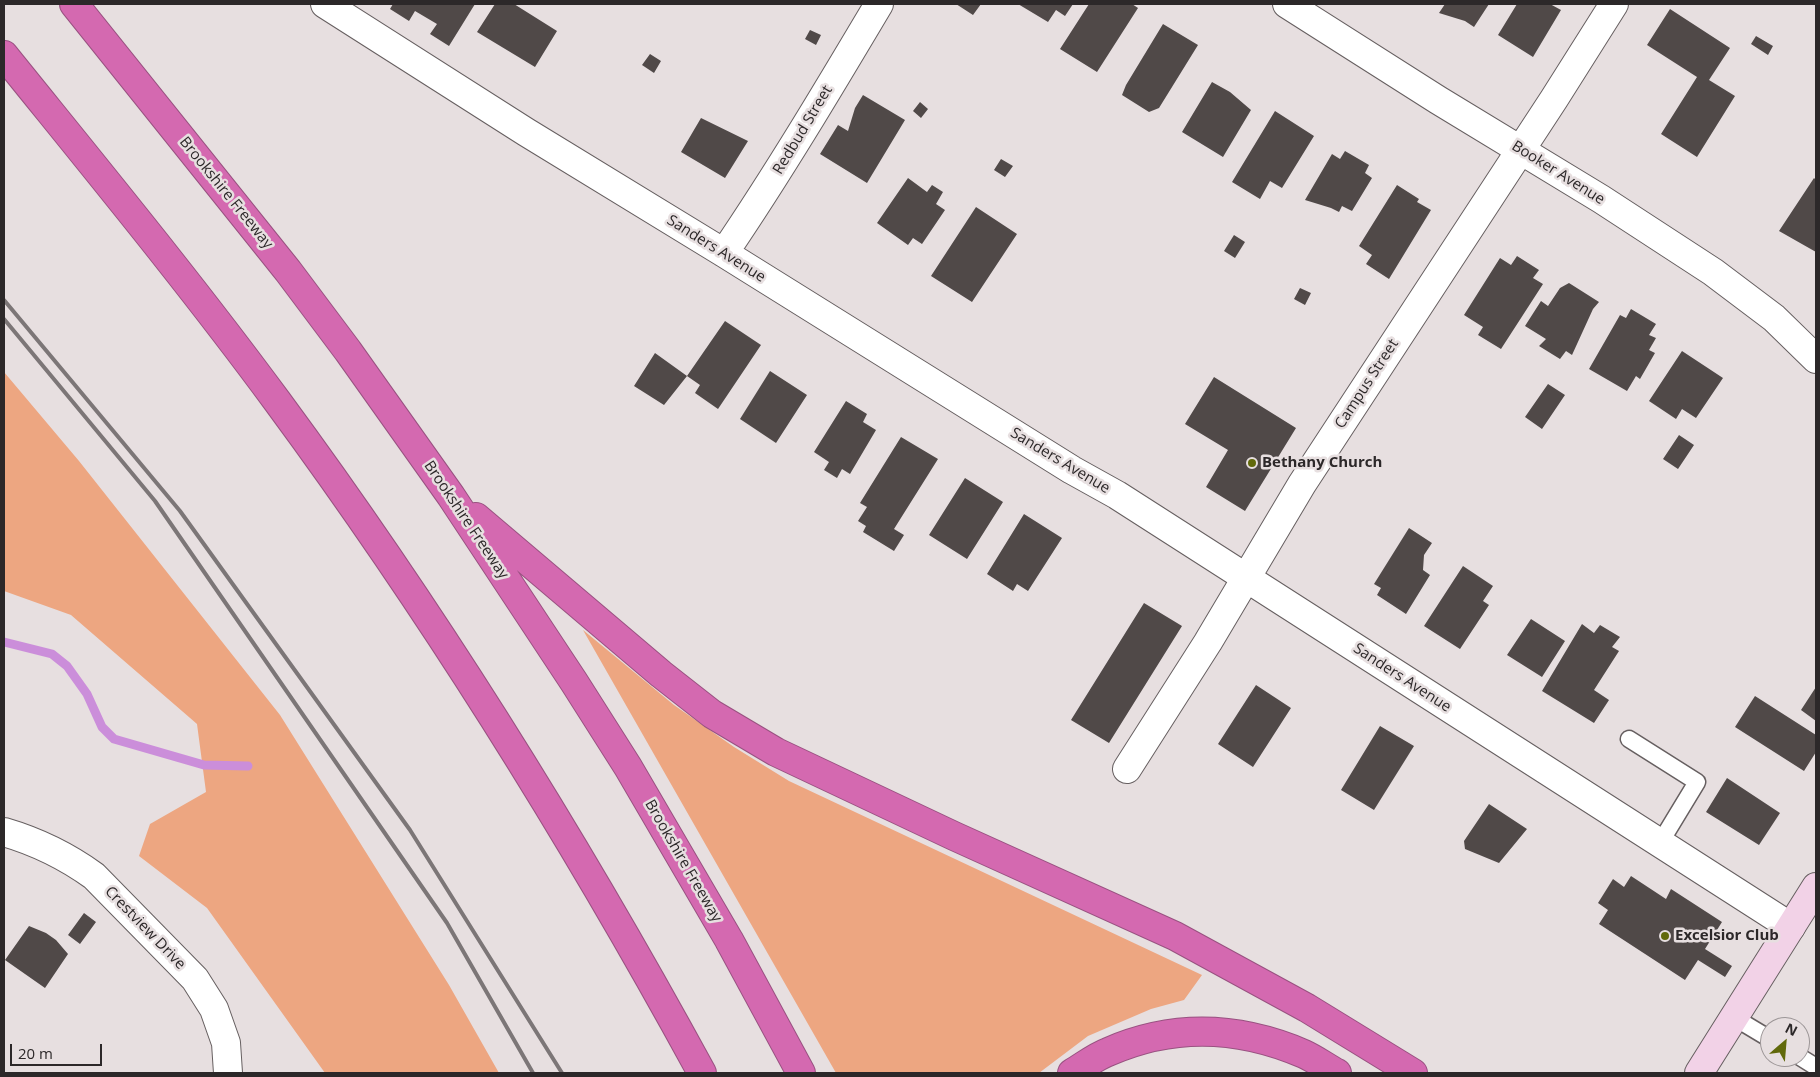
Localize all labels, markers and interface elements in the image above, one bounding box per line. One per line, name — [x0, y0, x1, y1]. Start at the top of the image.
street label: Redbud Street — [769, 82, 837, 178]
street label: Brookshire Freeway — [175, 134, 277, 252]
street label: Booker Avenue — [1508, 137, 1608, 209]
street label: Sanders Avenue — [663, 211, 769, 287]
street label: Campus Street — [1331, 336, 1403, 432]
street label: Sanders Avenue — [1007, 424, 1113, 498]
place label: Bethany Church — [1262, 454, 1382, 472]
marker: Bethany Church — [1246, 457, 1258, 469]
street label: Brookshire Freeway — [420, 458, 512, 582]
street label: Sanders Avenue — [1350, 640, 1454, 716]
street label: Brookshire Freeway — [641, 797, 725, 925]
street label: Crestview Drive — [101, 883, 189, 973]
place label: Excelsior Club — [1675, 927, 1779, 945]
marker: Excelsior Club — [1659, 930, 1671, 942]
north arrow — [1760, 1017, 1810, 1067]
text: N — [1782, 1018, 1801, 1040]
scale bar — [12, 1034, 105, 1066]
text: 20 m — [18, 1043, 53, 1063]

